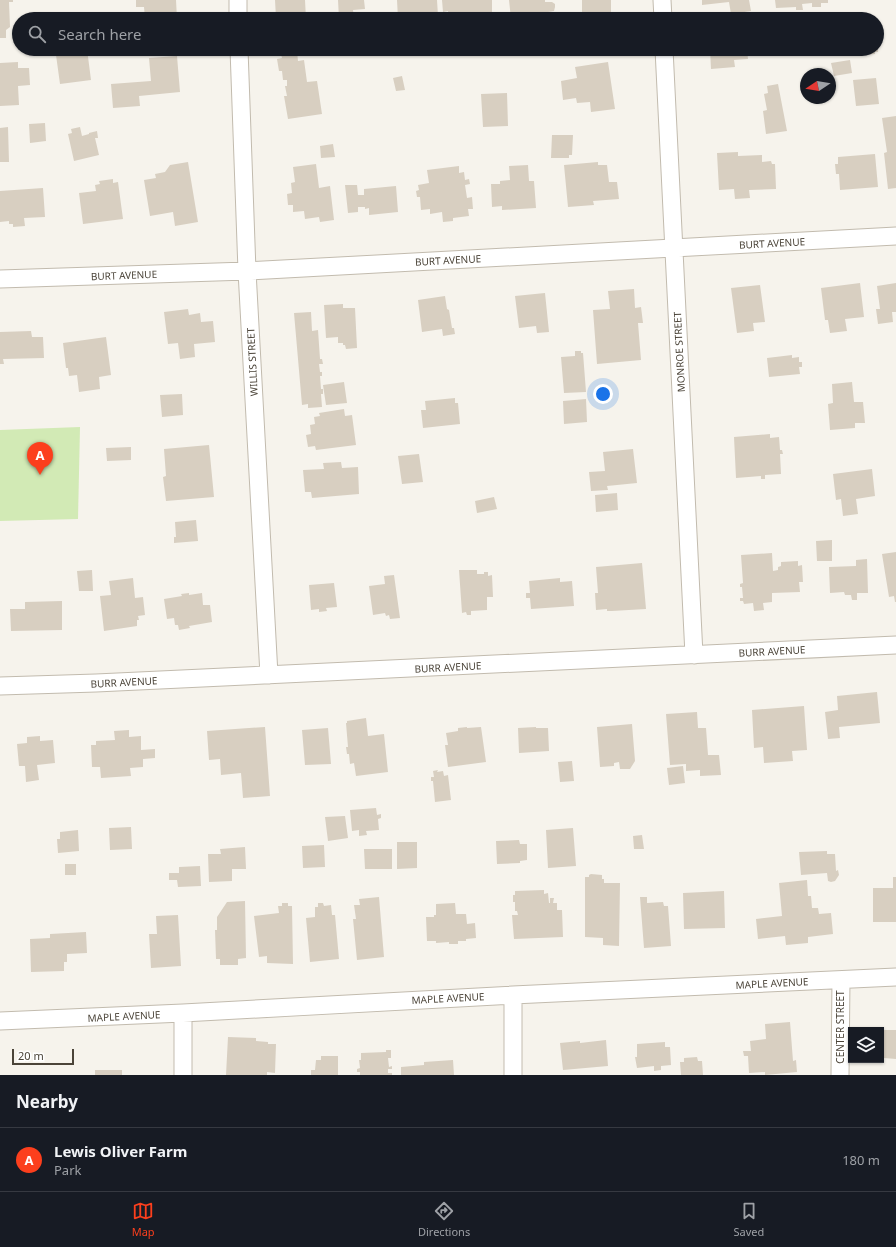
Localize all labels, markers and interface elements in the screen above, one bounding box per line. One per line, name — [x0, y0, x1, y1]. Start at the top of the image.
search box — [12, 12, 884, 56]
icon: search — [26, 23, 48, 45]
text: Search here — [58, 24, 141, 44]
north arrow — [800, 68, 836, 104]
street label: BURT AVENUE — [739, 234, 805, 252]
street label: BURT AVENUE — [415, 251, 481, 269]
street label: BURT AVENUE — [91, 267, 157, 283]
street label: MONROE STREET — [670, 311, 688, 393]
street label: WILLIS STREET — [243, 327, 261, 397]
your location — [593, 384, 613, 404]
pin: A — [27, 442, 53, 475]
street label: BURR AVENUE — [738, 642, 806, 660]
street label: BURR AVENUE — [414, 658, 482, 676]
street label: BURR AVENUE — [90, 673, 158, 691]
street label: MAPLE AVENUE — [735, 974, 809, 992]
street label: MAPLE AVENUE — [411, 989, 485, 1007]
street label: CENTER STREET — [833, 990, 847, 1064]
street label: MAPLE AVENUE — [87, 1007, 161, 1025]
map controls — [848, 1027, 884, 1063]
button: layers — [848, 1027, 884, 1063]
scale bar — [12, 1047, 74, 1066]
text: 20 m — [18, 1048, 44, 1063]
text: Nearby — [16, 1090, 78, 1113]
text: Lewis Oliver Farm — [54, 1141, 187, 1161]
text: A — [25, 1151, 34, 1169]
text: 180 m — [842, 1151, 880, 1169]
text: Park — [54, 1161, 81, 1179]
tab: Map — [132, 1200, 155, 1239]
tab: Directions — [418, 1200, 470, 1239]
tab: Saved — [734, 1200, 764, 1239]

